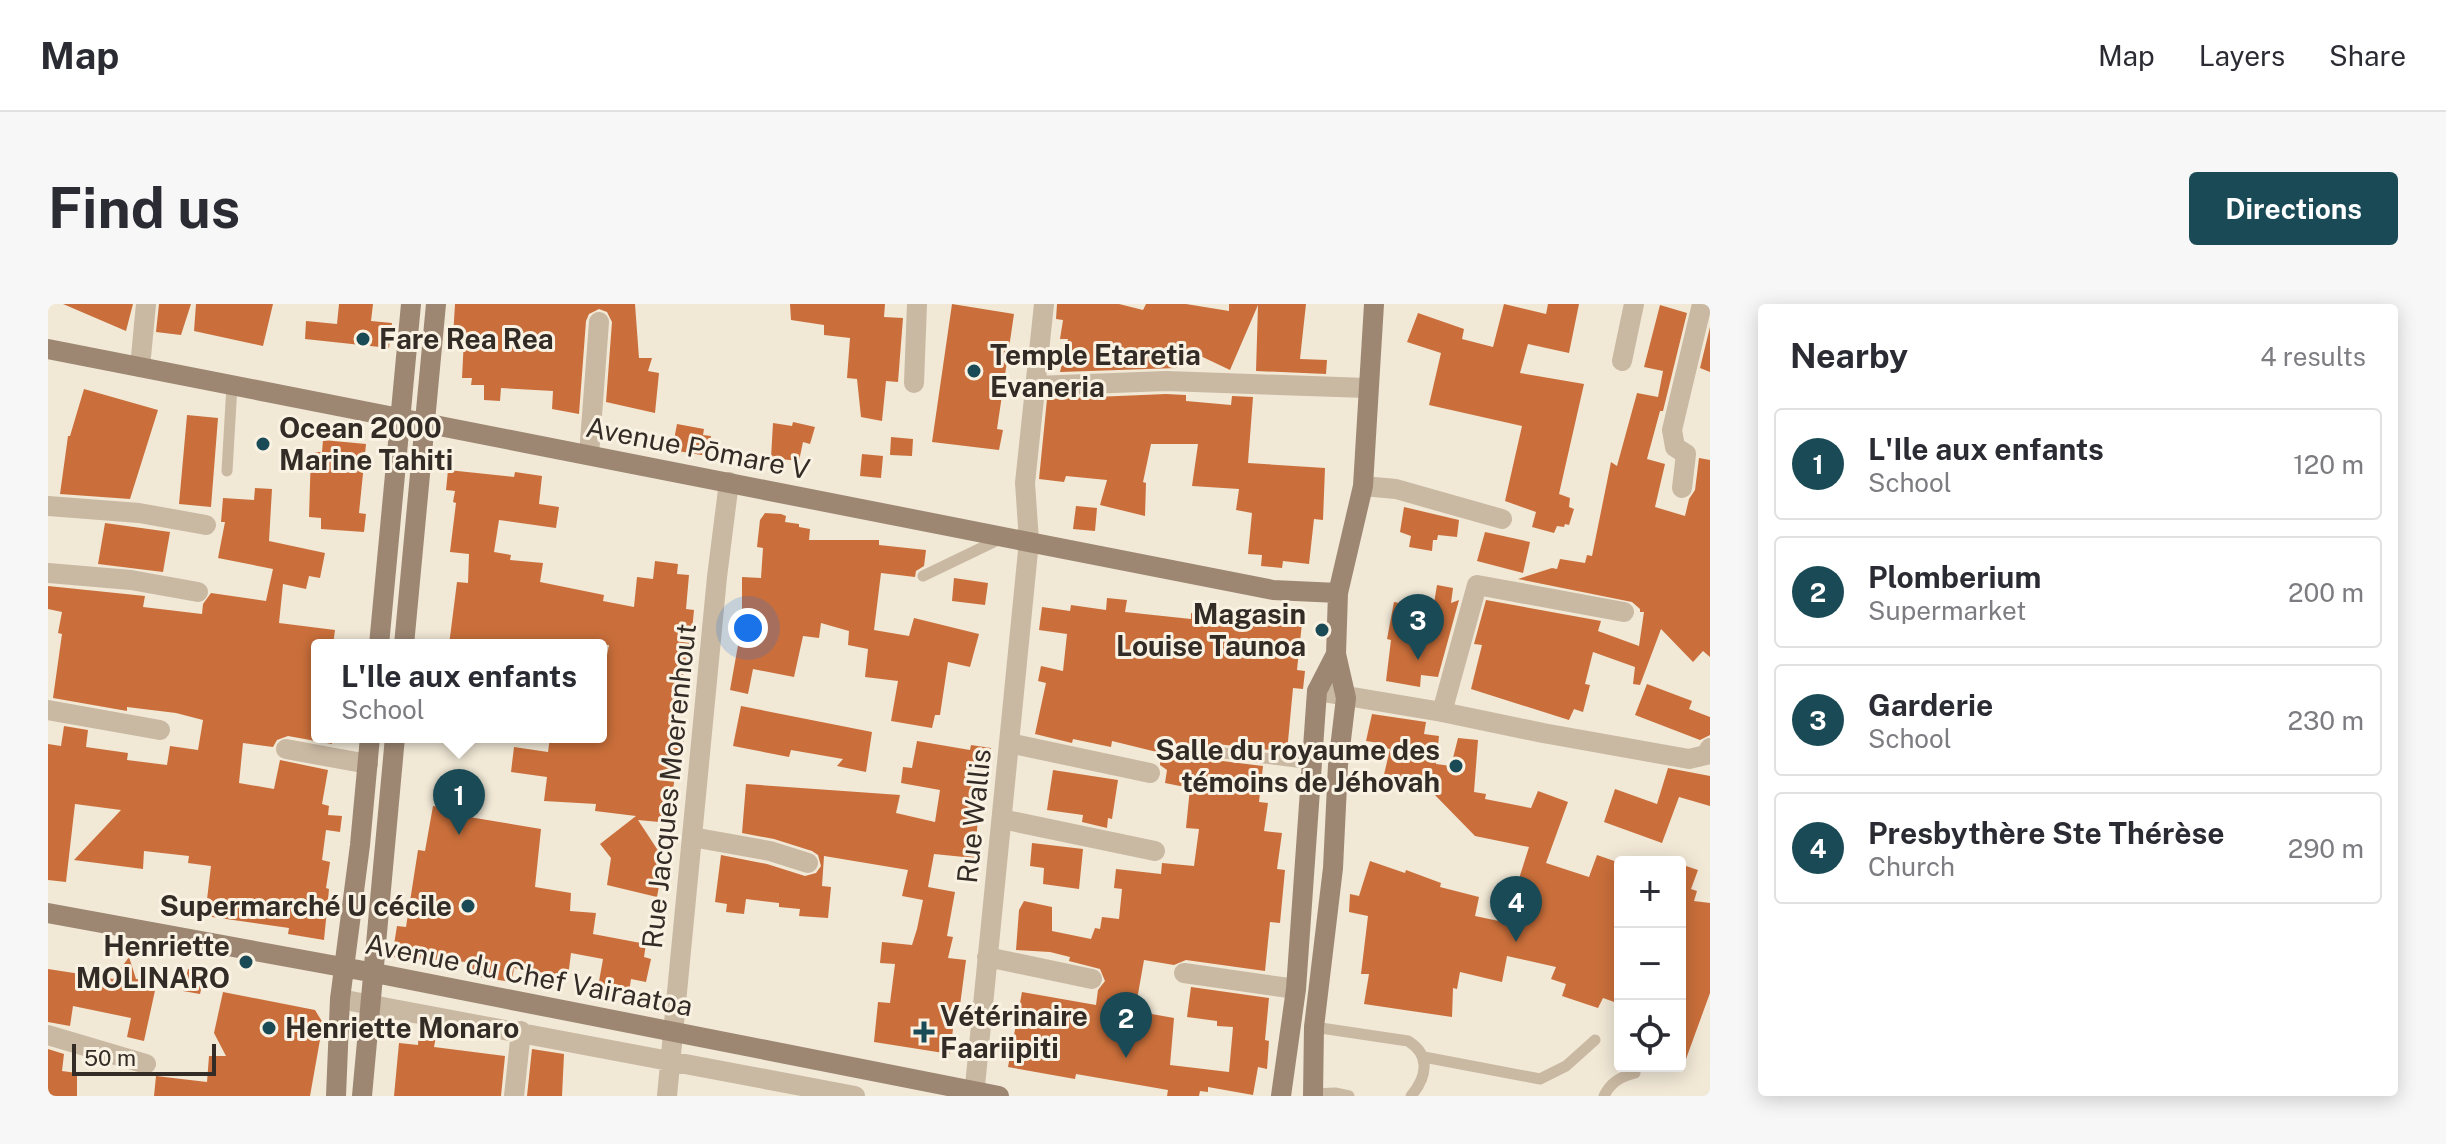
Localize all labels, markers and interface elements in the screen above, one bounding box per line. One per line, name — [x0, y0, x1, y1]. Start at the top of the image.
text: Map — [40, 33, 119, 78]
text: Map — [2098, 39, 2155, 72]
text: Layers — [2199, 39, 2285, 72]
text: Share — [2329, 39, 2406, 72]
button: Directions — [2189, 172, 2398, 245]
text: Find us — [48, 175, 240, 241]
place label: Fare Rea Rea — [379, 322, 554, 355]
marker: Fare Rea Rea — [354, 330, 372, 348]
text: Nearby — [1790, 336, 1908, 376]
place label: Temple Etaretia Evaneria — [990, 338, 1201, 403]
text: 4 results — [2260, 341, 2366, 372]
marker: Temple Etaretia Evaneria — [965, 362, 983, 380]
street label: Avenue Pōmare V — [583, 410, 813, 485]
place label: Ocean 2000 Marine Tahiti — [279, 411, 453, 476]
text: L'Ile aux enfants — [1868, 431, 2104, 467]
marker: Ocean 2000 Marine Tahiti — [254, 435, 272, 453]
text: 1 — [1812, 449, 1824, 480]
text: 120 m — [2293, 449, 2364, 480]
text: School — [1868, 467, 1952, 498]
text: Plomberium — [1868, 559, 2041, 595]
text: 2 — [1810, 577, 1826, 608]
text: 200 m — [2288, 577, 2364, 608]
pin: 3 — [1392, 594, 1444, 660]
text: Supermarket — [1868, 595, 2026, 626]
place label: Magasin Louise Taunoa — [1116, 597, 1306, 662]
your location — [728, 608, 768, 648]
marker: Magasin Louise Taunoa — [1313, 621, 1331, 639]
street label: Rue Jacques Moerenhout — [635, 622, 702, 950]
popup — [311, 639, 607, 743]
text: L'Ile aux enfants — [341, 658, 577, 694]
text: Garderie — [1868, 687, 1993, 723]
text: School — [341, 694, 425, 725]
text: 3 — [1809, 705, 1827, 736]
text: 230 m — [2288, 705, 2364, 736]
text: School — [1868, 723, 1952, 754]
place label: Salle du royaume des témoins de Jéhovah — [1155, 733, 1440, 798]
street label: Rue Wallis — [950, 747, 997, 885]
marker: Salle du royaume des témoins de Jéhovah — [1447, 757, 1465, 775]
pin: 1 — [433, 769, 485, 835]
text: Presbythère Ste Thérèse — [1868, 815, 2225, 851]
text: 4 — [1809, 833, 1827, 864]
text: 290 m — [2288, 833, 2364, 864]
text: Church — [1868, 851, 1955, 882]
map controls — [1614, 856, 1686, 1072]
button: + — [1614, 856, 1686, 928]
pin: 4 — [1490, 876, 1542, 942]
place label: Supermarché U cécile — [160, 889, 452, 922]
marker: Supermarché U cécile — [459, 897, 477, 915]
street label: Avenue du Chef Vairaatoa — [363, 927, 696, 1022]
button: − — [1614, 928, 1686, 1000]
place label: Henriette MOLINARO — [76, 929, 230, 994]
marker: Henriette MOLINARO — [237, 953, 255, 971]
pin: 2 — [1100, 992, 1152, 1058]
place label: Vétérinaire Faariipiti — [940, 999, 1088, 1064]
button: locate — [1614, 1000, 1686, 1072]
place label: Henriette Monaro — [285, 1011, 519, 1044]
marker: Henriette Monaro — [260, 1019, 278, 1037]
marker: Vétérinaire Faariipiti — [915, 1023, 933, 1041]
scale bar — [72, 1040, 216, 1076]
text: 50 m — [84, 1045, 136, 1071]

